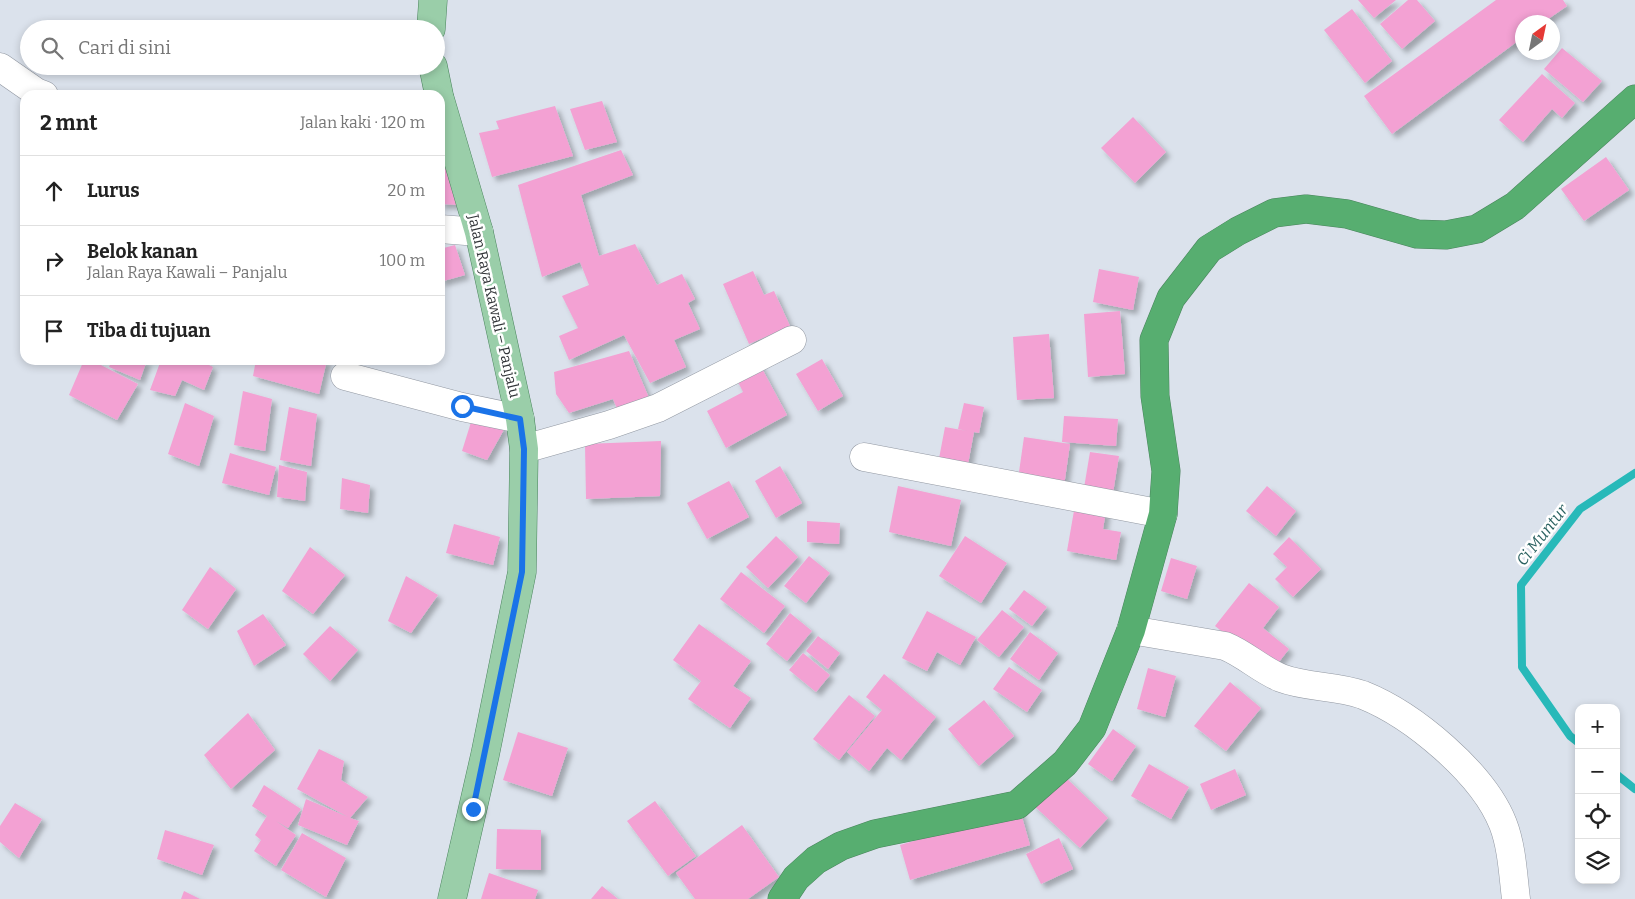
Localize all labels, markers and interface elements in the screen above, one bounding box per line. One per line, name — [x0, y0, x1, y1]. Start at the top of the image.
north arrow — [1515, 15, 1560, 60]
search box — [20, 20, 445, 75]
icon: search — [38, 34, 66, 62]
text: Cari di sini — [78, 36, 171, 59]
text: 2 mnt — [40, 110, 97, 136]
text: Jalan kaki · 120 m — [300, 113, 425, 132]
icon: ahead — [40, 177, 68, 205]
text: Lurus — [87, 179, 140, 202]
text: 20 m — [388, 181, 425, 200]
street label: Jalan Raya Kawali – Panjalu — [464, 211, 524, 400]
text: Belok kanan — [87, 240, 198, 263]
icon: right — [40, 247, 68, 275]
text: 100 m — [380, 251, 425, 270]
text: Jalan Raya Kawali – Panjalu — [87, 263, 287, 282]
icon: arrive — [40, 317, 68, 345]
text: Tiba di tujuan — [87, 319, 211, 342]
route start — [451, 395, 474, 418]
water label: Ci Muntur — [1512, 499, 1573, 569]
map controls — [1575, 704, 1620, 884]
button: + — [1575, 704, 1620, 749]
button: − — [1575, 749, 1620, 794]
button: locate — [1575, 794, 1620, 839]
route end — [462, 798, 485, 821]
button: layers — [1575, 839, 1620, 884]

